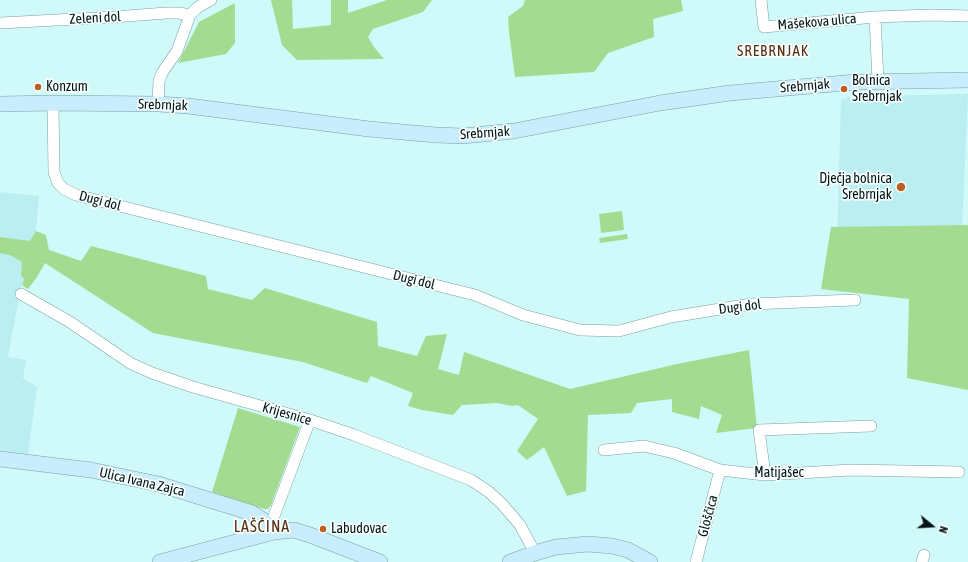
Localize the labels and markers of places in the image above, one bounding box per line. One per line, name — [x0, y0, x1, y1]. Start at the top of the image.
place label: Bolnica Srebrnjak — [852, 73, 902, 106]
place label: Konzum — [46, 79, 88, 95]
marker: Konzum — [33, 82, 43, 92]
marker: Bolnica Srebrnjak — [839, 84, 849, 94]
place label: Dječja bolnica Srebrnjak — [819, 171, 892, 204]
marker: Dječja bolnica Srebrnjak — [895, 181, 907, 193]
place label: Labudovac — [331, 521, 387, 537]
marker: Labudovac — [318, 524, 328, 534]

